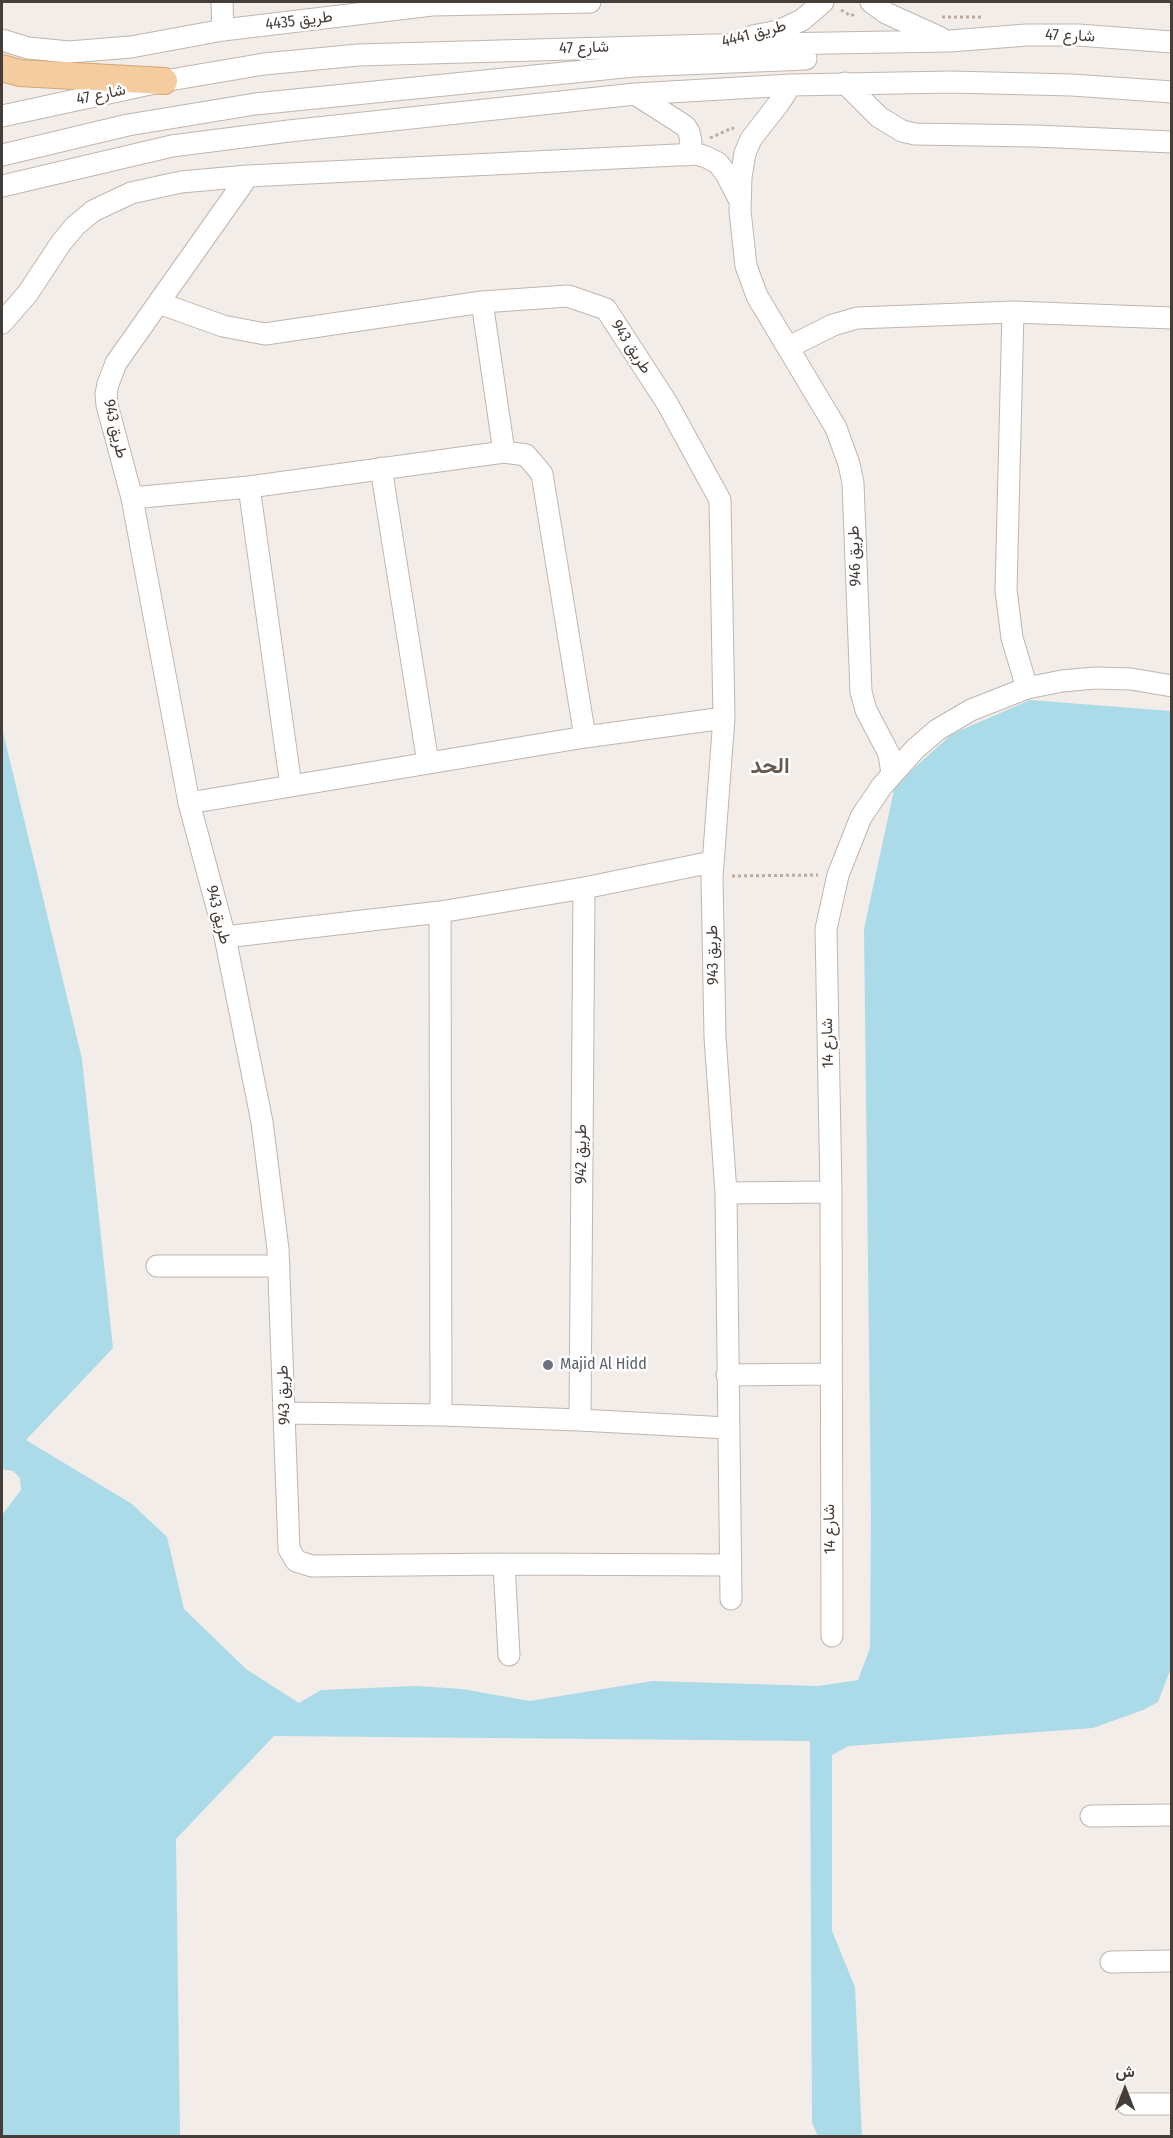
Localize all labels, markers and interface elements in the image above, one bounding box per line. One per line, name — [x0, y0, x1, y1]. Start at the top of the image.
street label: طريق 4435 — [264, 7, 334, 35]
street label: طريق 4441 — [719, 16, 789, 52]
street label: شارع 47 — [1045, 26, 1095, 46]
street label: شارع 47 — [559, 38, 609, 58]
street label: شارع 47 — [75, 80, 127, 110]
street label: طريق 943 — [607, 317, 655, 377]
street label: طريق 943 — [99, 398, 131, 460]
street label: طريق 946 — [844, 525, 866, 587]
district label: الحد — [750, 754, 790, 780]
street label: طريق 943 — [201, 884, 235, 946]
street label: طريق 943 — [703, 925, 723, 985]
street label: شارع 14 — [818, 1018, 838, 1068]
street label: طريق 942 — [572, 1124, 592, 1184]
place label: Majid Al Hidd — [560, 1355, 647, 1375]
marker: Majid Al Hidd — [541, 1358, 555, 1372]
street label: طريق 943 — [273, 1365, 295, 1425]
street label: شارع 14 — [820, 1504, 840, 1554]
north arrow — [1095, 2060, 1155, 2120]
text: ش — [1115, 2062, 1135, 2081]

